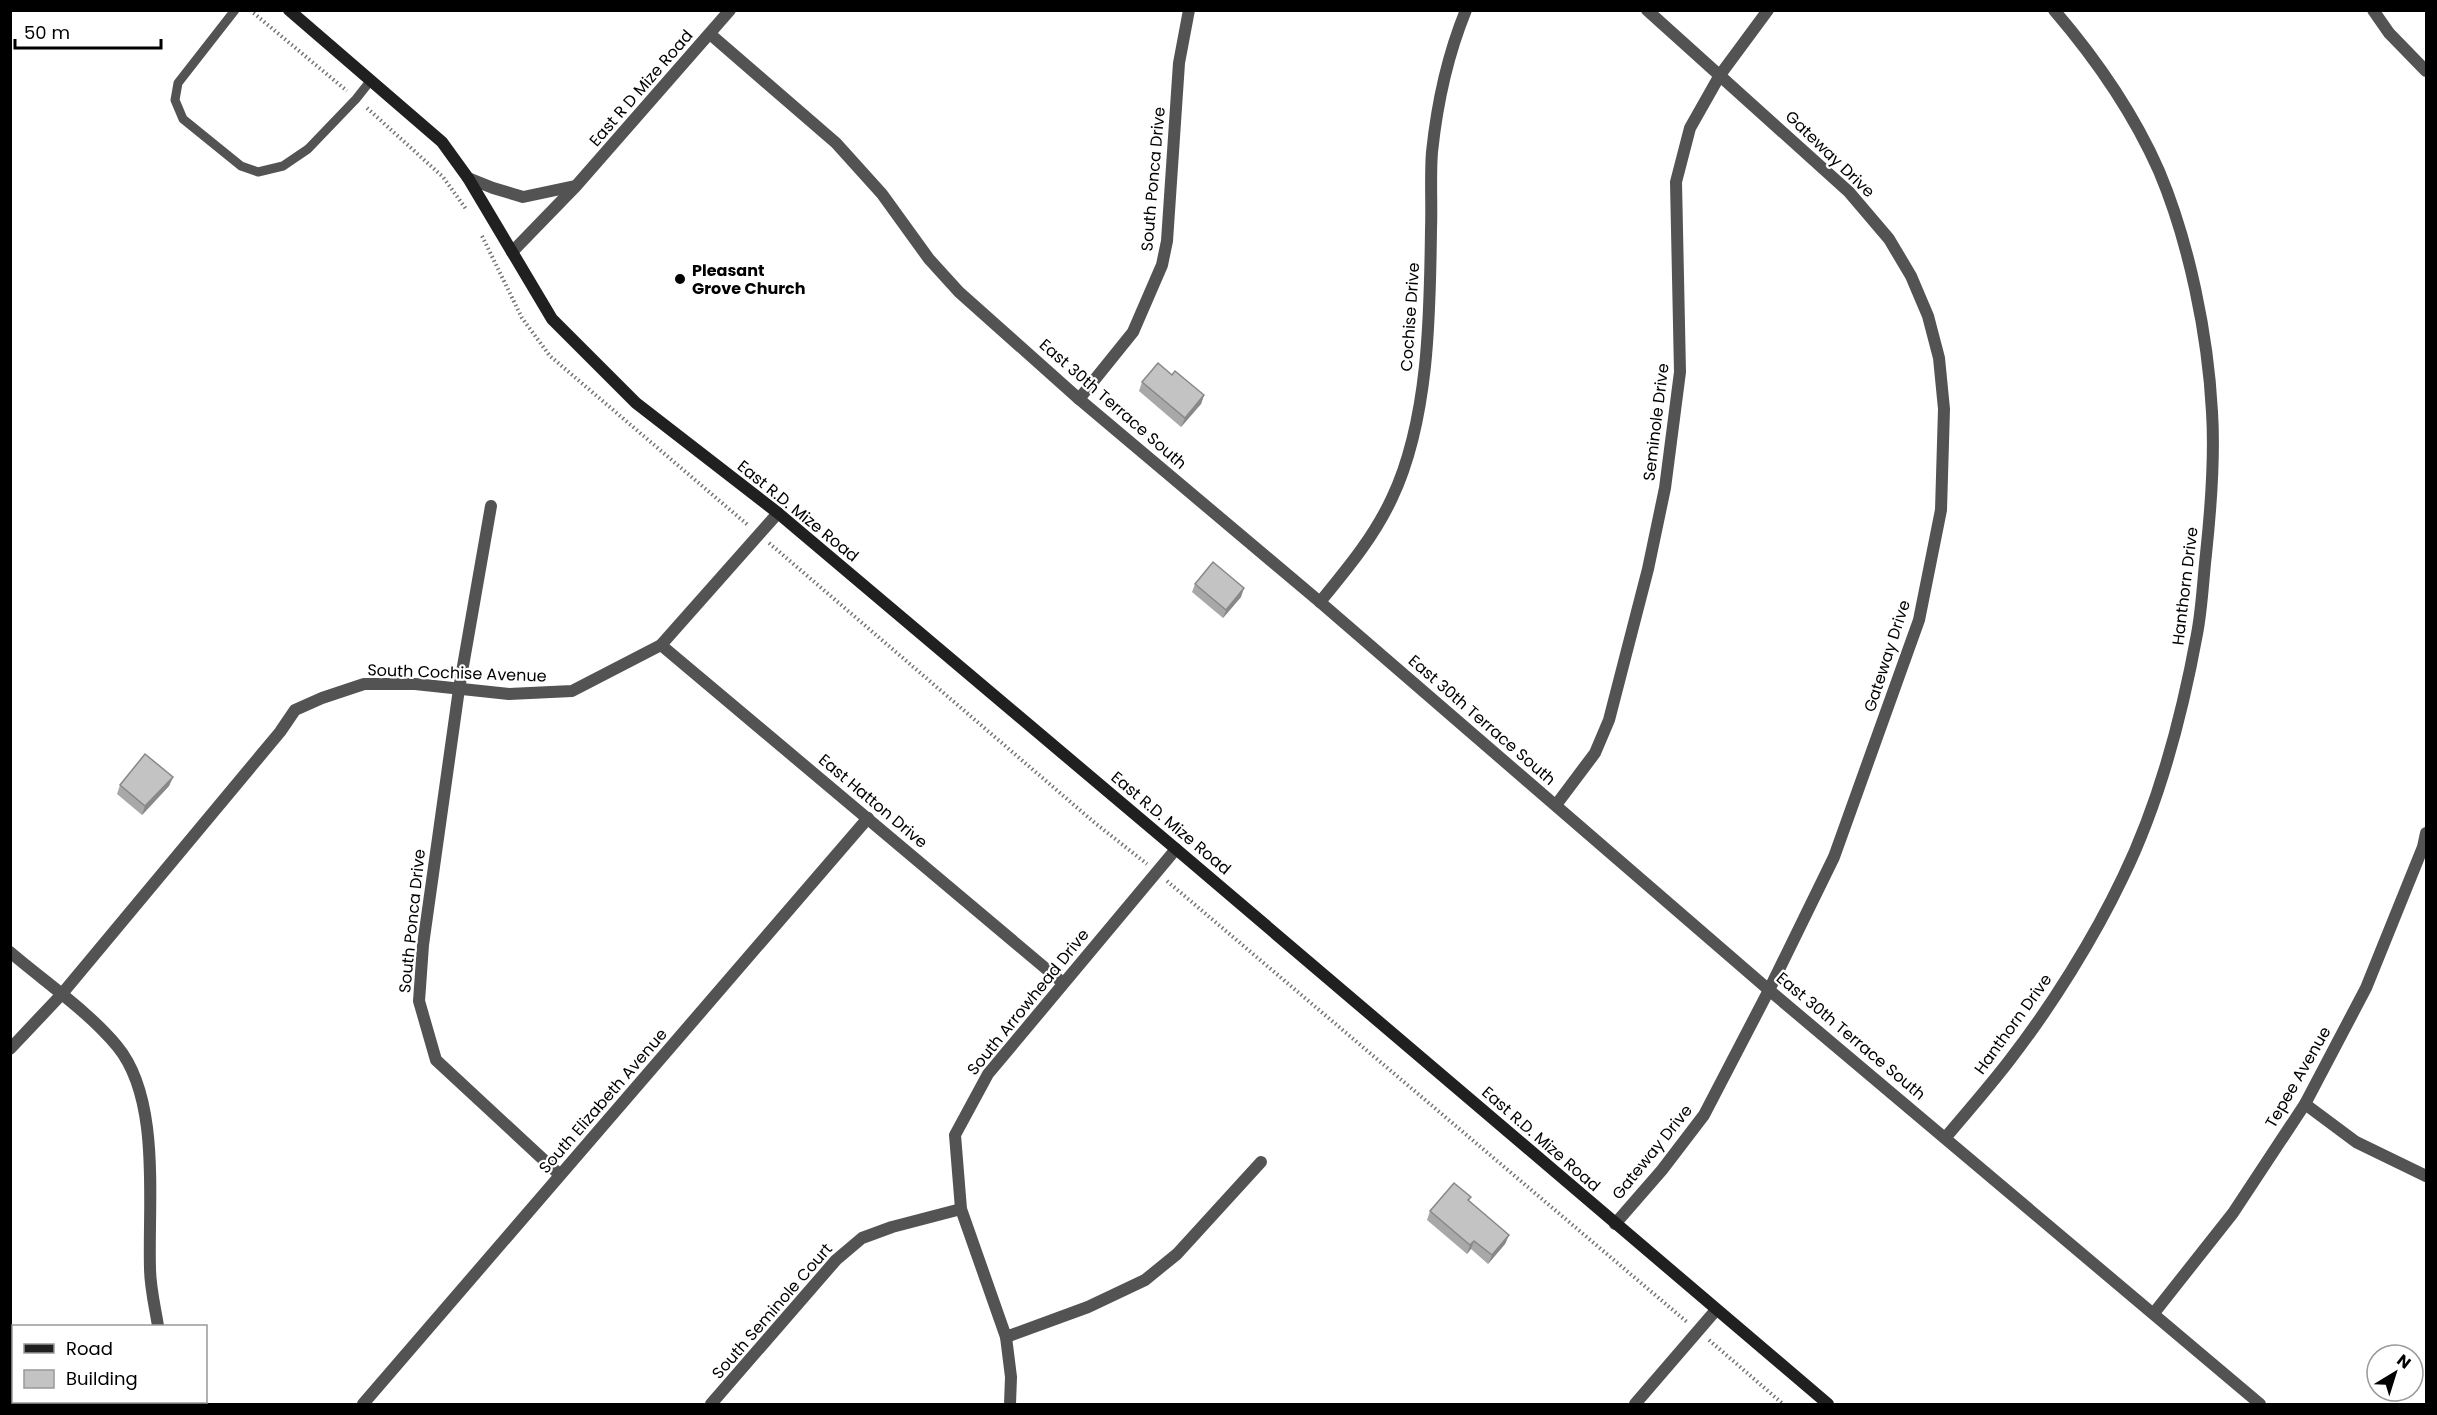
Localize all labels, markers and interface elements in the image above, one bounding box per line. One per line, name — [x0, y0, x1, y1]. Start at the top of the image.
scale bar — [15, 12, 160, 50]
text: 50 m — [24, 20, 70, 45]
street label: East R D Mize Road — [584, 25, 698, 151]
street label: Gateway Drive — [1780, 105, 1880, 203]
street label: South Ponca Drive — [1135, 106, 1171, 252]
place label: Pleasant Grove Church — [692, 259, 806, 300]
street label: Cochise Drive — [1395, 262, 1425, 372]
marker: Pleasant Grove Church — [673, 272, 687, 286]
street label: East 30th Terrace South — [1034, 334, 1192, 474]
street label: Seminole Drive — [1637, 362, 1675, 482]
street label: East R.D. Mize Road — [732, 455, 864, 567]
street label: Hanthorn Drive — [2166, 525, 2204, 646]
street label: Gateway Drive — [1858, 597, 1916, 715]
street label: East 30th Terrace South — [1403, 650, 1561, 790]
street label: South Cochise Avenue — [367, 658, 547, 688]
street label: East Hatton Drive — [814, 749, 932, 854]
street label: East R.D. Mize Road — [1106, 766, 1236, 880]
street label: South Ponca Drive — [393, 848, 431, 994]
street label: South Arrowhead Drive — [962, 924, 1094, 1080]
street label: East 30th Terrace South — [1771, 967, 1931, 1105]
street label: Hanthorn Drive — [1969, 969, 2057, 1079]
street label: Tepee Avenue — [2260, 1022, 2336, 1132]
street label: South Elizabeth Avenue — [533, 1023, 673, 1179]
street label: East R.D. Mize Road — [1477, 1081, 1605, 1197]
street label: Gateway Drive — [1606, 1099, 1698, 1204]
street label: South Seminole Court — [707, 1238, 838, 1384]
legend — [12, 1325, 207, 1403]
text: Road — [66, 1336, 113, 1361]
north arrow — [2365, 1343, 2425, 1403]
text: N — [2392, 1349, 2416, 1374]
text: Building — [66, 1366, 138, 1391]

